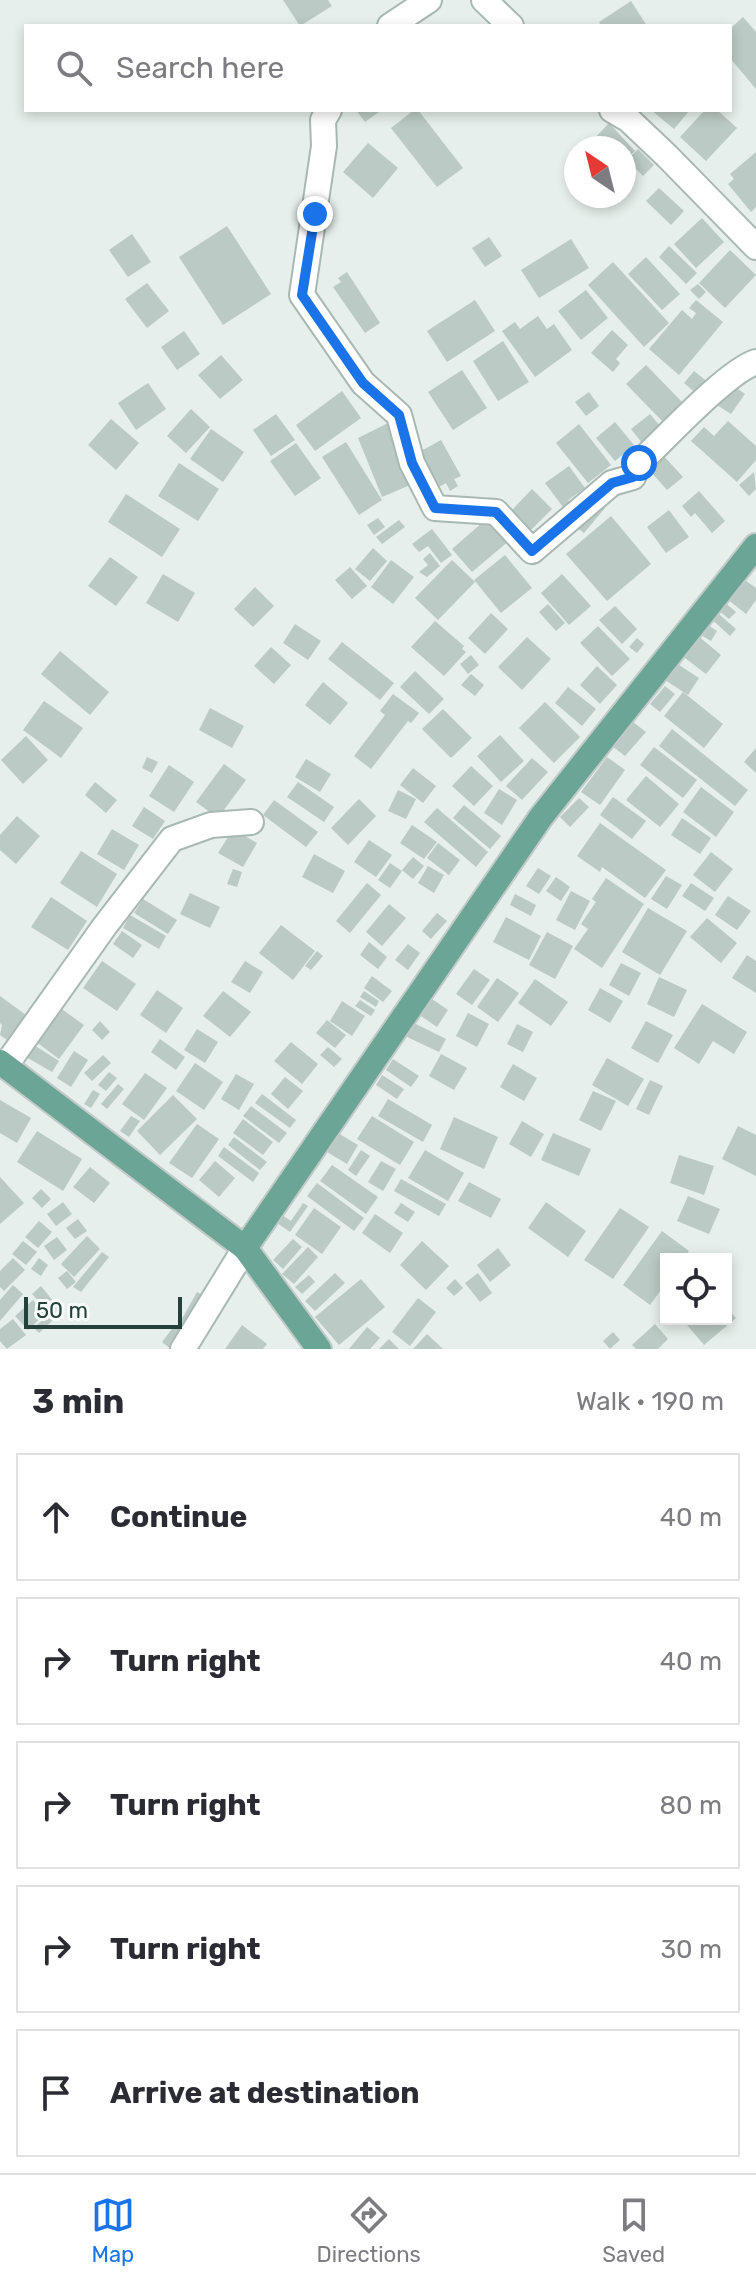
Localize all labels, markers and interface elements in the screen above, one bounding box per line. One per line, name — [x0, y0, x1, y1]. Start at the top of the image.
search box — [24, 24, 732, 112]
icon: search — [52, 46, 96, 90]
text: Search here — [116, 50, 284, 86]
north arrow — [564, 136, 636, 208]
route end — [297, 196, 333, 232]
route start — [621, 445, 657, 481]
map controls — [660, 1253, 732, 1325]
button: locate — [660, 1253, 732, 1325]
scale bar — [24, 1293, 182, 1329]
text: 50 m — [36, 1297, 88, 1324]
text: 3 min — [32, 1381, 124, 1422]
text: Walk · 190 m — [576, 1386, 724, 1417]
icon: ahead — [34, 1495, 78, 1539]
text: Continue — [110, 1499, 247, 1535]
text: 40 m — [660, 1502, 722, 1533]
icon: right — [34, 1639, 78, 1683]
text: Turn right — [110, 1643, 261, 1679]
text: 40 m — [660, 1646, 722, 1677]
icon: right — [34, 1783, 78, 1827]
text: Turn right — [110, 1787, 261, 1823]
text: 80 m — [659, 1790, 722, 1821]
icon: right — [34, 1927, 78, 1971]
text: Turn right — [110, 1931, 261, 1967]
text: 30 m — [660, 1934, 722, 1965]
icon: arrive — [34, 2071, 78, 2115]
text: Arrive at destination — [110, 2075, 420, 2111]
tab: Map — [91, 2193, 135, 2268]
tab: Directions — [316, 2193, 421, 2268]
tab: Saved — [602, 2193, 665, 2268]

